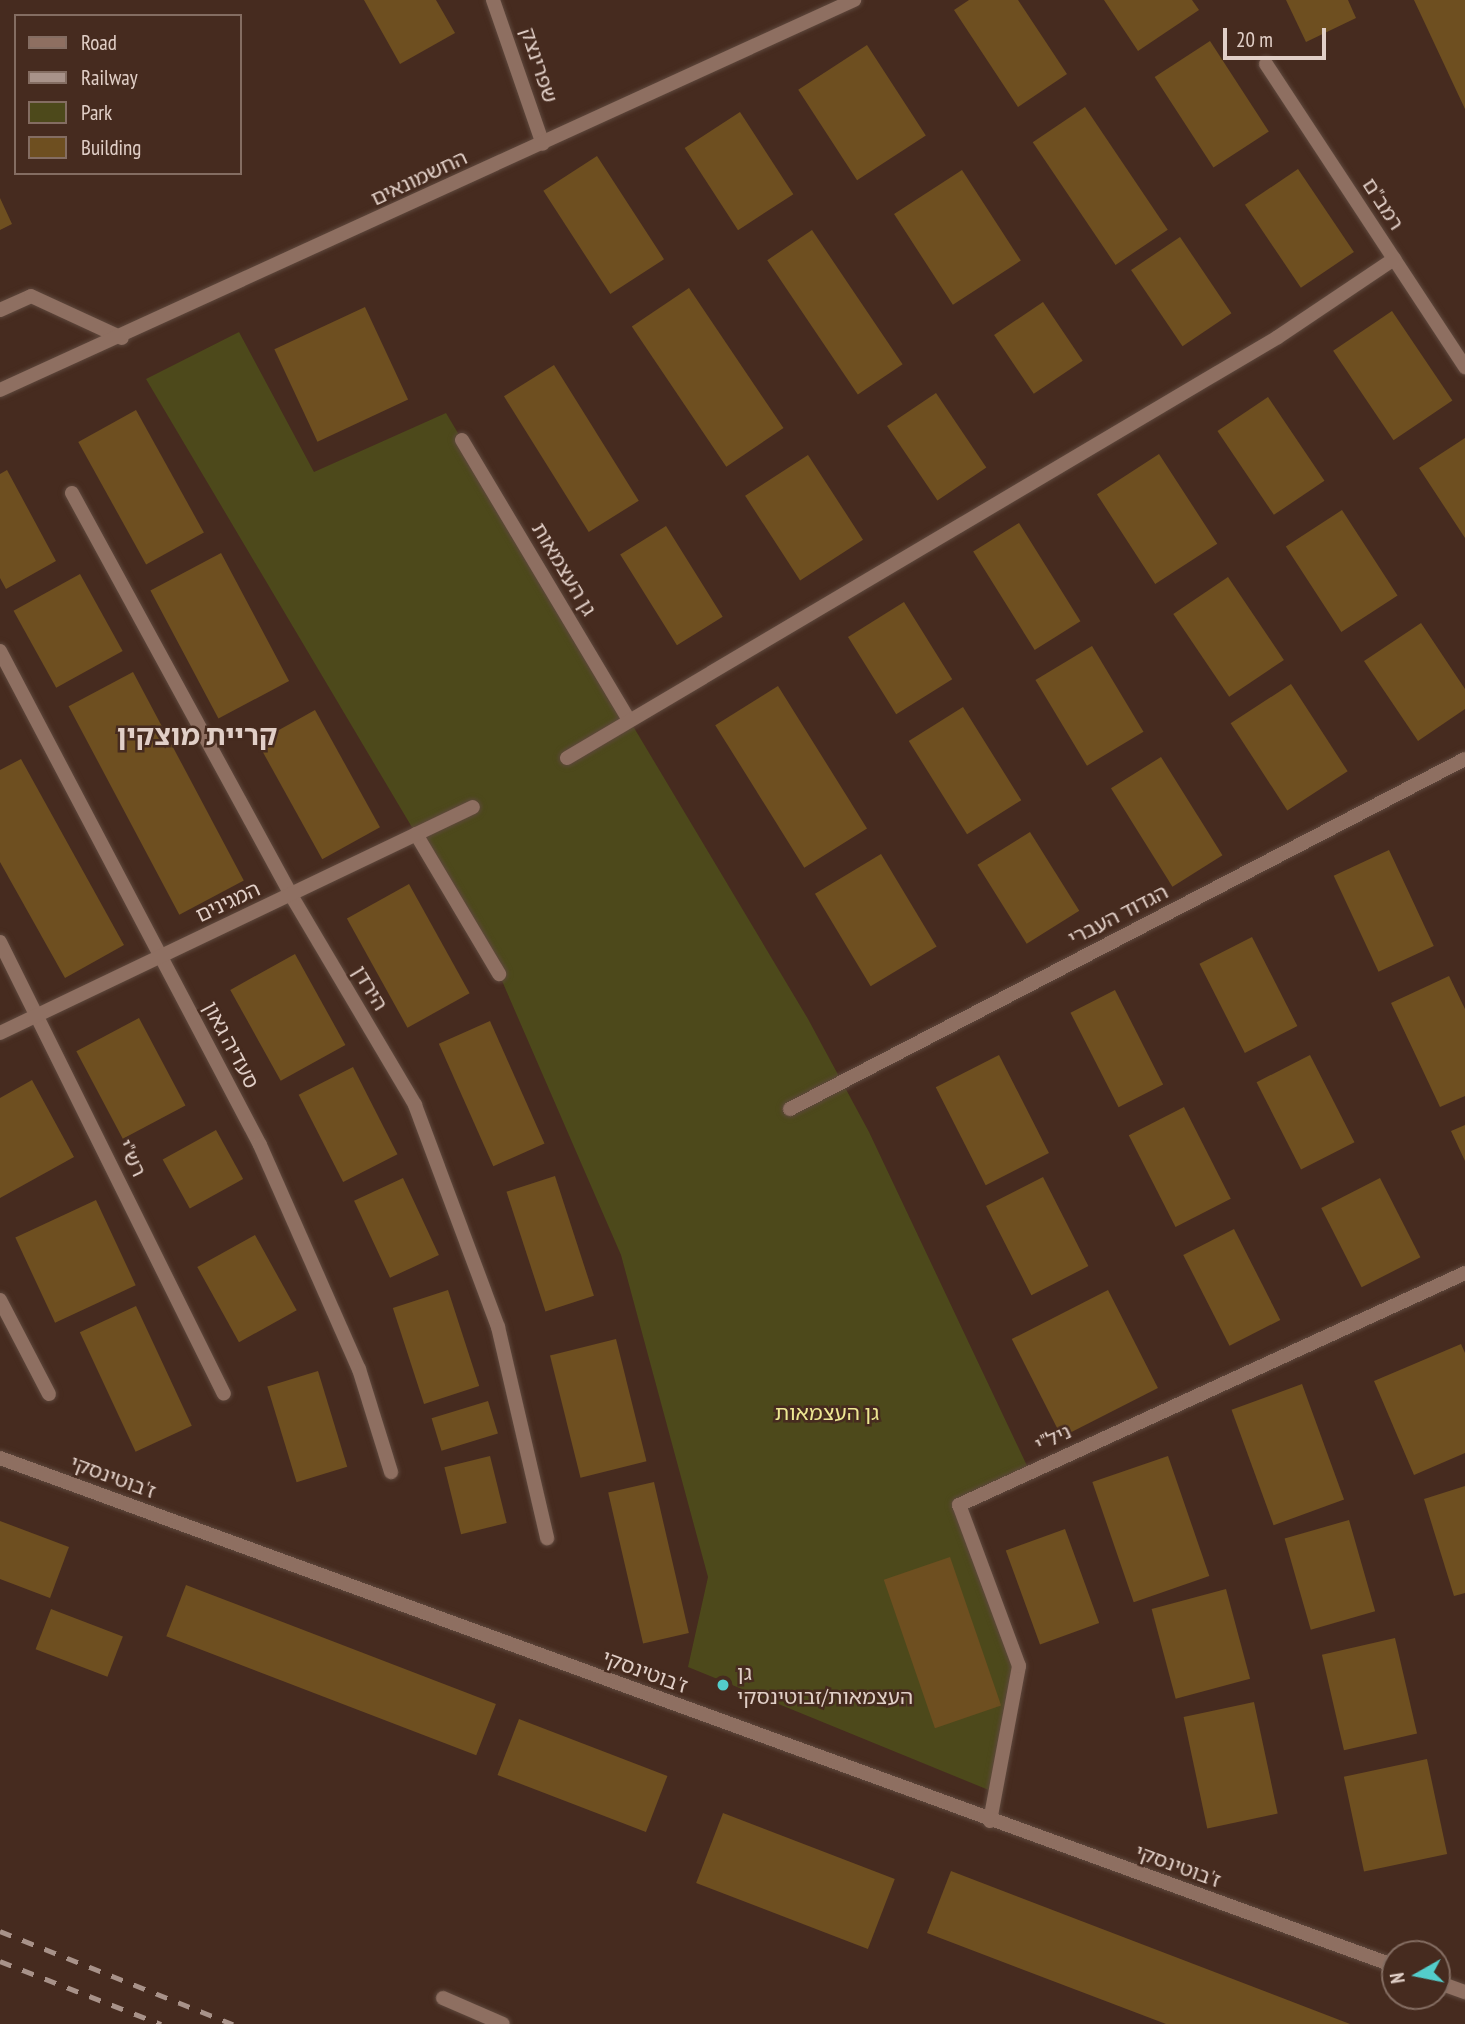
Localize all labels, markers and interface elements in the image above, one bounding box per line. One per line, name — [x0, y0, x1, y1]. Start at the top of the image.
legend — [14, 14, 242, 175]
scale bar — [1227, 14, 1330, 58]
street label: שפרינצק — [515, 24, 563, 106]
text: 20 m — [1236, 26, 1273, 53]
text: Road — [81, 29, 117, 56]
text: Railway — [81, 64, 138, 91]
text: Park — [81, 99, 112, 126]
text: Building — [81, 134, 141, 161]
street label: החשמונאים — [367, 145, 471, 211]
street label: רמב"ם — [1357, 173, 1409, 235]
street label: גן העצמאות — [526, 518, 602, 620]
district label: קריית מוצקין — [117, 718, 277, 752]
street label: המגינים — [192, 876, 264, 928]
street label: הגדוד העברי — [1064, 879, 1172, 951]
street label: הירדן — [347, 961, 393, 1015]
street label: סעדיה גאון — [198, 997, 264, 1093]
street label: רש"י — [112, 1135, 152, 1181]
park label: גן העצמאות — [775, 1400, 879, 1426]
street label: ניל"י — [1031, 1419, 1075, 1457]
street label: ז'בוטינסקי — [67, 1450, 159, 1504]
street label: ז'בוטינסקי — [599, 1645, 691, 1699]
place label: גן העצמאות/זבוטינסקי — [737, 1660, 913, 1710]
marker: גן העצמאות/זבוטינסקי — [715, 1677, 731, 1693]
street label: ז'בוטינסקי — [1132, 1839, 1224, 1893]
north arrow — [1381, 1940, 1451, 2010]
text: N — [1385, 1971, 1410, 1985]

